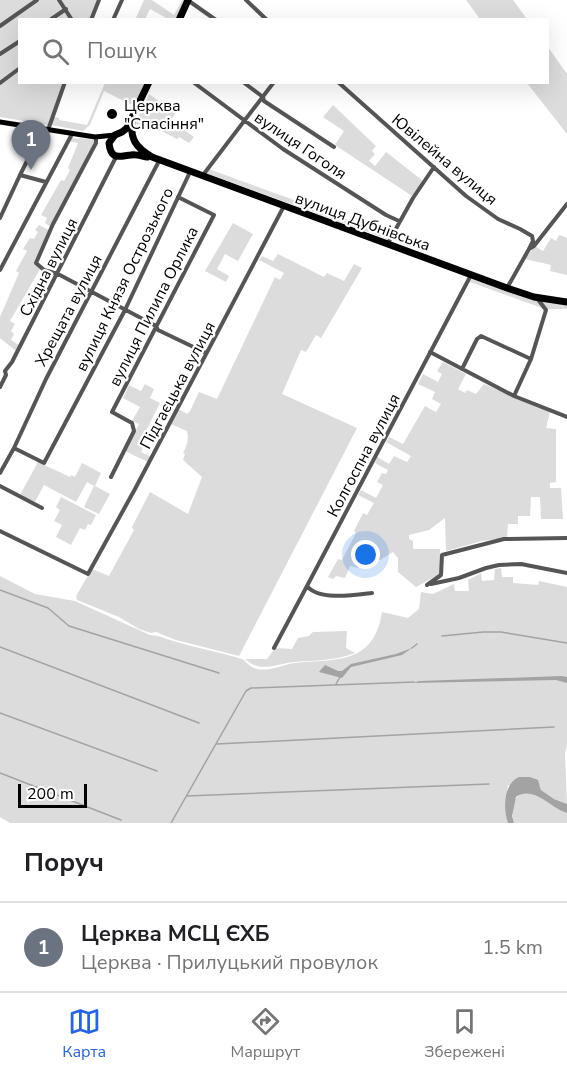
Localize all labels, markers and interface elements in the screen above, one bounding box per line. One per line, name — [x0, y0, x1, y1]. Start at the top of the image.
search box — [18, 18, 549, 84]
icon: search — [39, 35, 72, 68]
text: Пошук — [87, 36, 157, 66]
place label: Церква "Спасіння" — [124, 95, 204, 135]
marker: Церква "Спасіння" — [105, 107, 119, 121]
street label: вулиця Гоголя — [250, 107, 351, 185]
street label: Ювілейна вулиця — [387, 109, 502, 210]
pin: 1 — [12, 120, 51, 170]
street label: вулиця Князя Острозького — [71, 184, 179, 375]
street label: вулиця Дубнівська — [292, 187, 433, 257]
street label: Східна вулиця — [15, 214, 83, 321]
street label: вулиця Пилипа Орлика — [104, 223, 204, 390]
street label: Хрещата вулиця — [30, 251, 108, 370]
street label: Підгаєцька вулиця — [135, 318, 221, 453]
street label: Колгоспна вулиця — [322, 390, 406, 521]
your location — [351, 540, 380, 569]
scale bar — [18, 781, 87, 808]
text: 200 m — [27, 783, 74, 805]
text: Поруч — [24, 845, 104, 880]
text: Церква МСЦ ЄХБ — [81, 919, 270, 949]
text: 1 — [38, 934, 50, 961]
text: 1.5 km — [482, 934, 543, 961]
text: Церква · Прилуцький провулок — [81, 949, 378, 976]
tab: Карта — [62, 1005, 106, 1063]
tab: Маршрут — [230, 1005, 300, 1063]
tab: Збережені — [424, 1005, 505, 1063]

